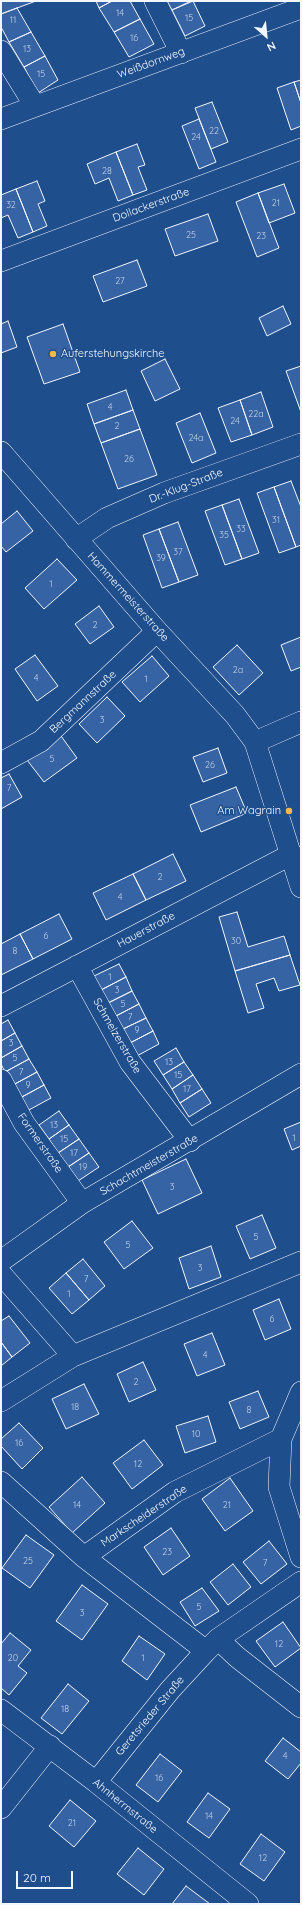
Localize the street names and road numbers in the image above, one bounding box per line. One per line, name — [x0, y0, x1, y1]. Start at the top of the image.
street label: Weißdornweg — [115, 45, 187, 81]
street label: Dollackerstraße — [111, 185, 191, 225]
street label: Dr.-Klug-Straße — [147, 466, 225, 506]
street label: Hammermeisterstraße — [84, 550, 172, 644]
street label: Bergmannstraße — [47, 668, 119, 736]
street label: Hauerstraße — [115, 909, 177, 951]
street label: Schmelzerstraße — [90, 996, 144, 1076]
street label: Formerstraße — [15, 1111, 65, 1175]
street label: Schachtmeisterstraße — [98, 1132, 200, 1198]
street label: Markscheiderstraße — [98, 1482, 190, 1550]
street label: Geretsrieder Straße — [113, 1674, 187, 1758]
street label: Ahnherrnstraße — [90, 1776, 160, 1836]

